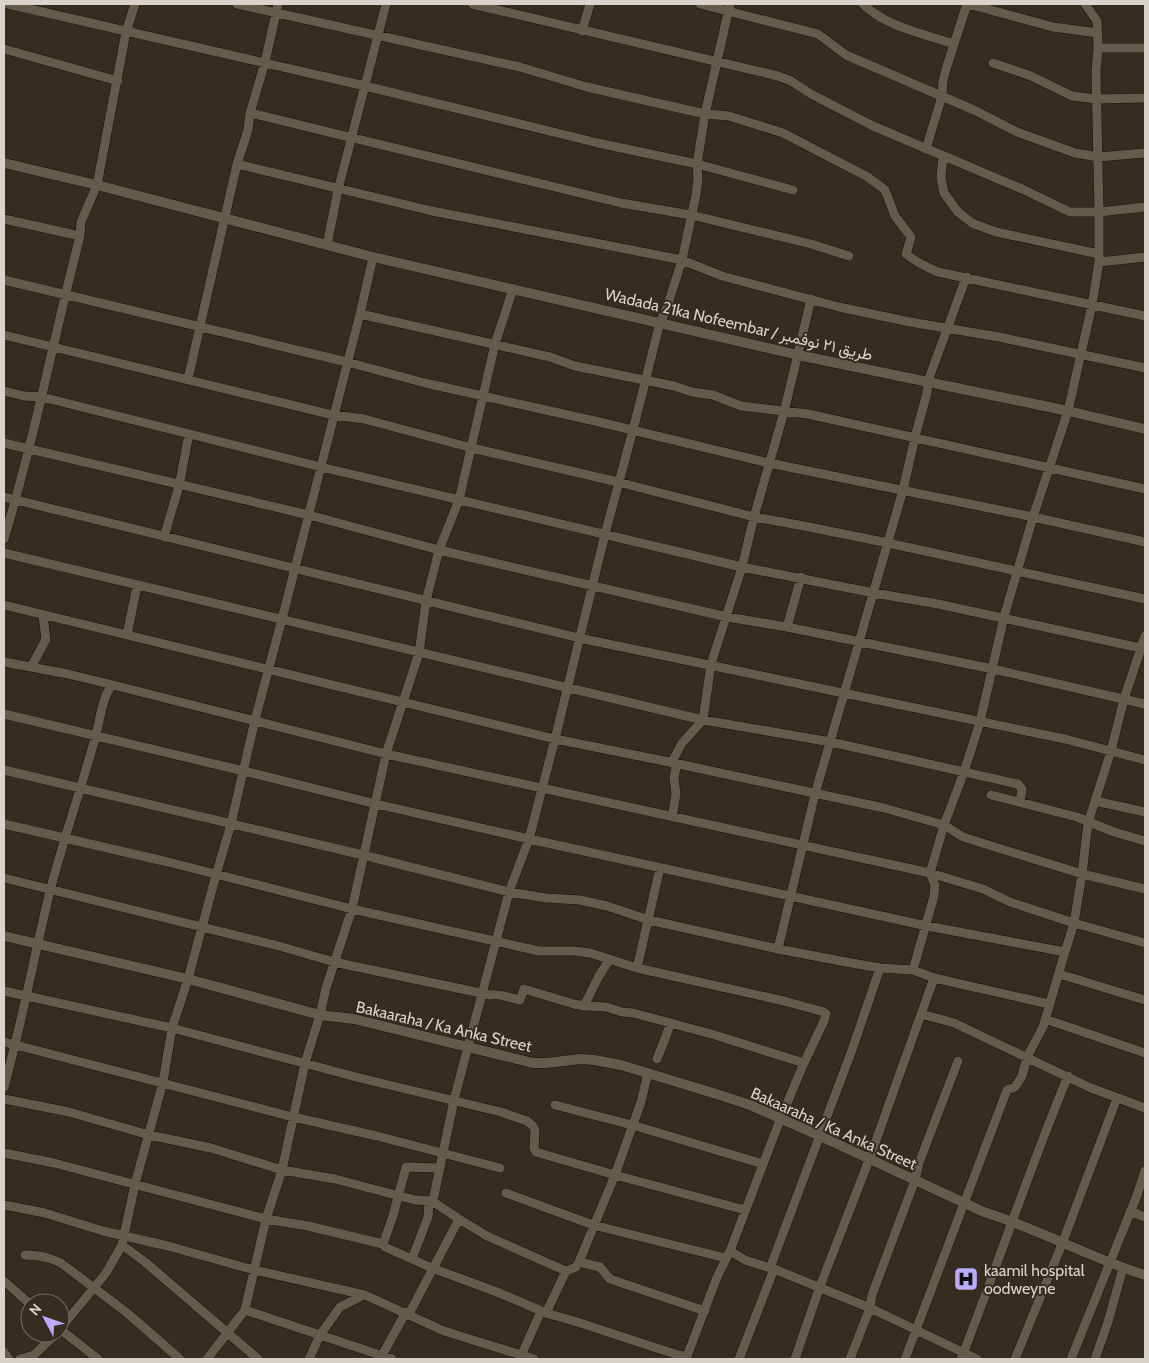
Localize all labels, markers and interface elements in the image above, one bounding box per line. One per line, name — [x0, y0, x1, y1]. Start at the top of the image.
street label: Wadada 21ka Nofeembar / طريق ٢١ نوفمبر — [603, 284, 875, 366]
street label: Bakaaraha / Ka Anka Street — [354, 997, 534, 1056]
street label: Bakaaraha / Ka Anka Street — [748, 1083, 920, 1174]
place label: kaamil hospital oodweyne — [984, 1261, 1085, 1298]
hospital icon: kaamil hospital oodweyne — [953, 1266, 979, 1292]
north arrow — [20, 1293, 70, 1343]
text: N — [25, 1300, 45, 1319]

